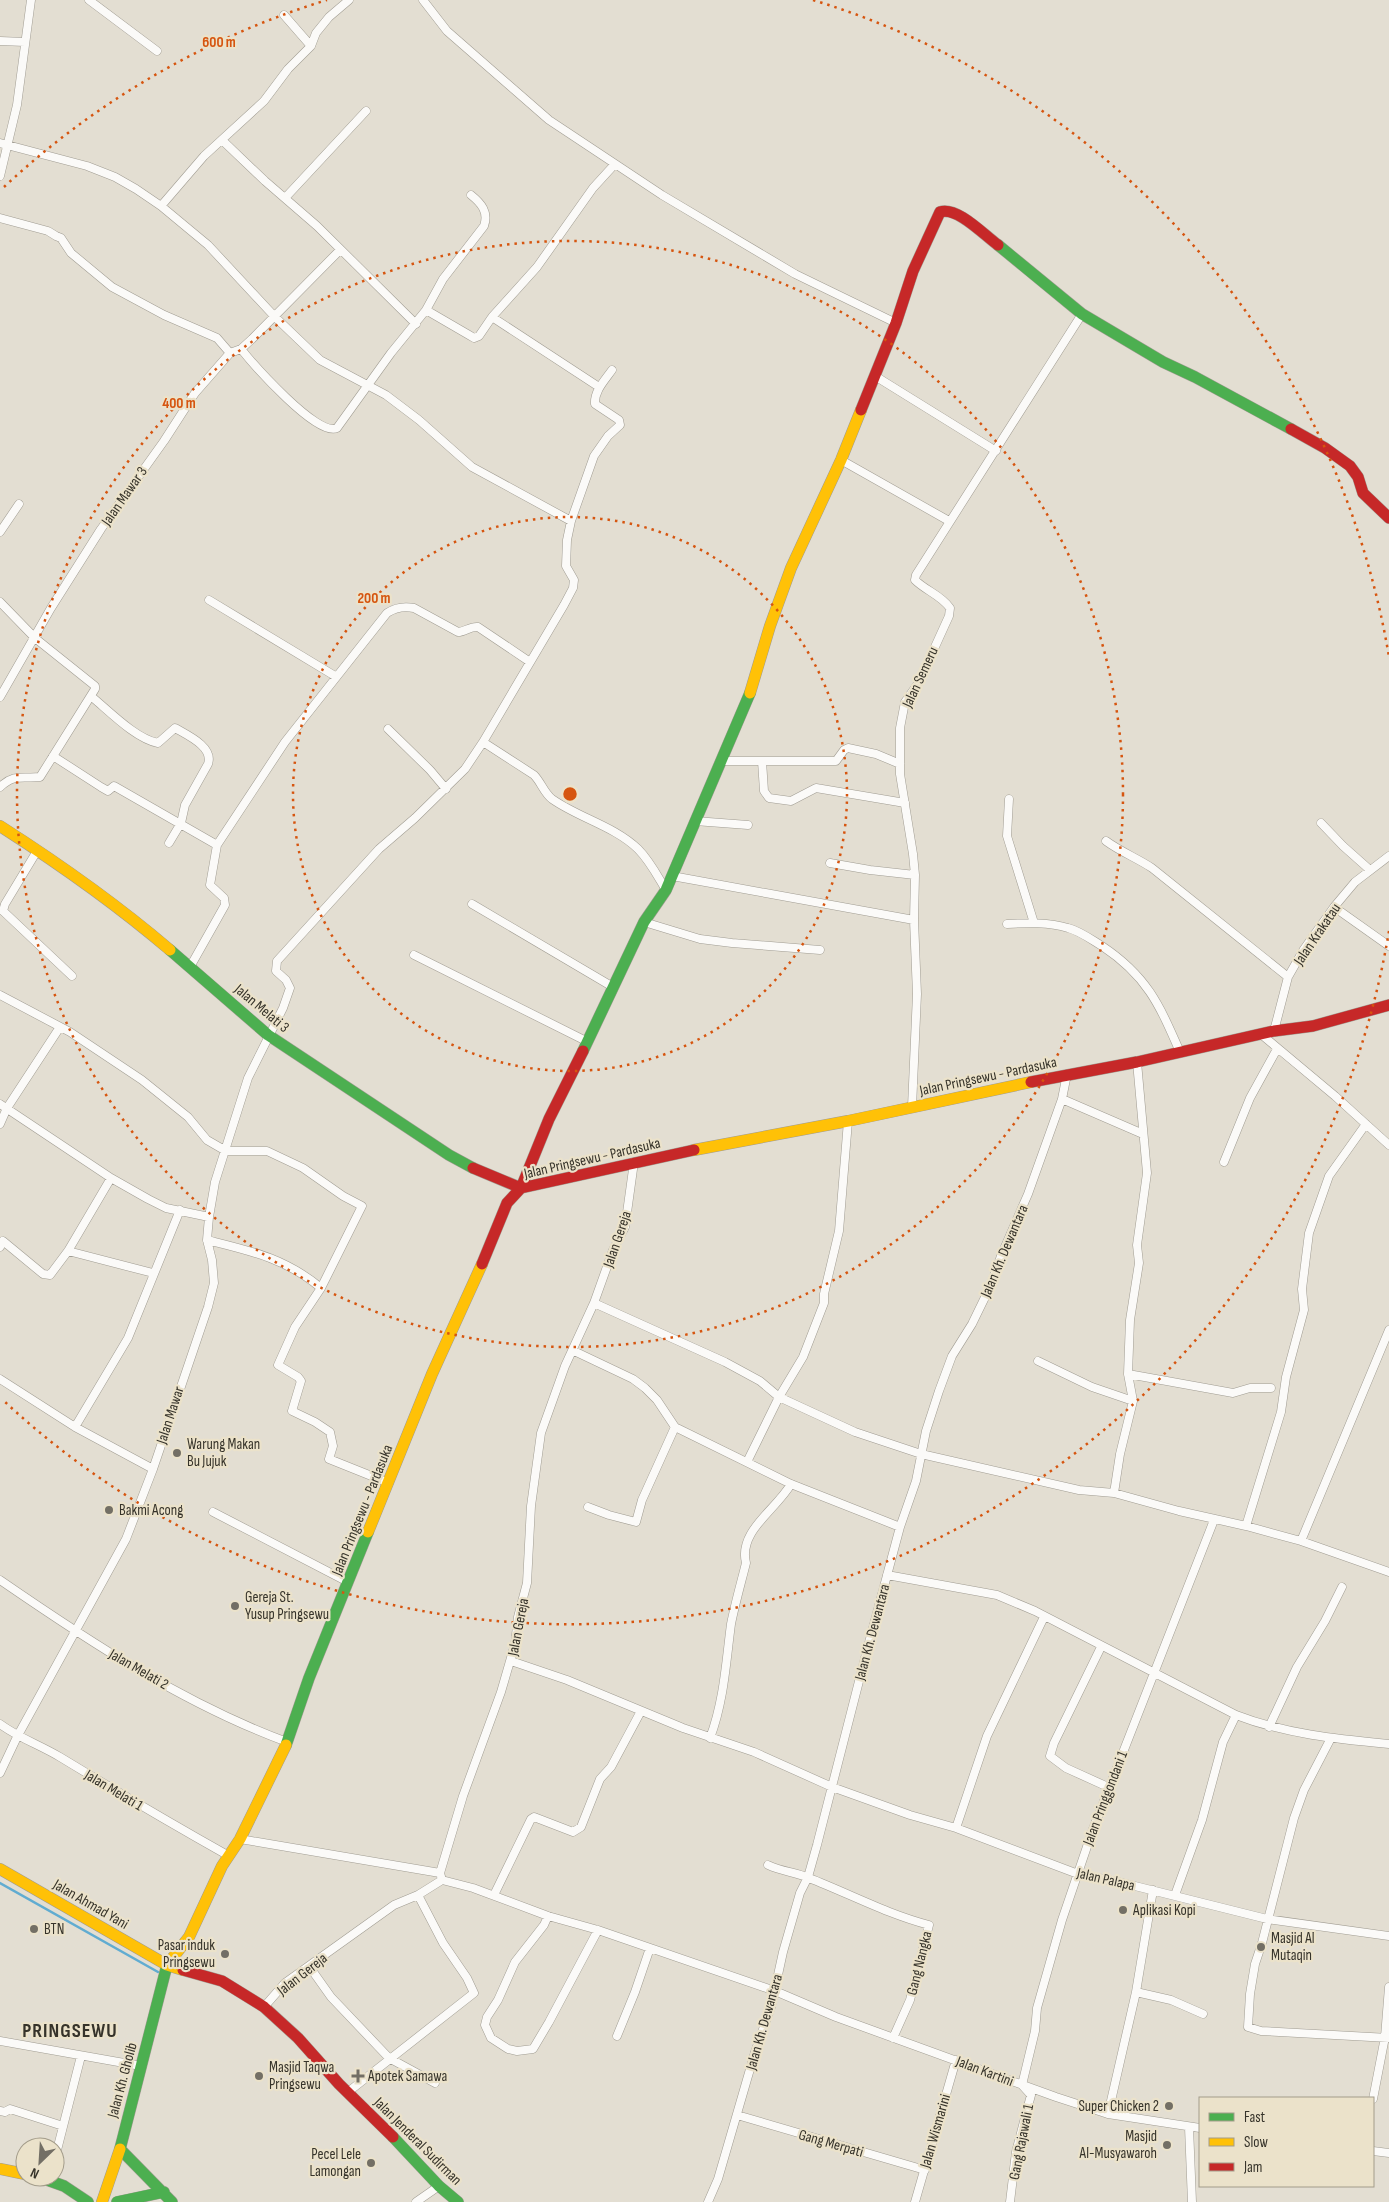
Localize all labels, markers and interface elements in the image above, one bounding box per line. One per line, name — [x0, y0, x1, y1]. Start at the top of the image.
text: 600 m — [202, 33, 236, 52]
text: 400 m — [162, 394, 196, 413]
street label: Jalan Mawar 3 — [97, 463, 152, 530]
text: 200 m — [357, 589, 391, 608]
street label: Jalan Semeru — [898, 644, 943, 712]
centre of rings — [561, 785, 579, 803]
street label: Jalan Krakatau — [1289, 900, 1345, 970]
street label: Jalan Melati 3 — [230, 979, 293, 1037]
street label: Jalan Pringsewu - Pardasuka — [917, 1053, 1059, 1100]
street label: Jalan Pringsewu - Pardasuka — [521, 1133, 662, 1184]
street label: Jalan Kh. Dewantara — [976, 1202, 1033, 1301]
street label: Jalan Gereja — [599, 1208, 636, 1271]
street label: Jalan Mawar — [152, 1383, 189, 1447]
place label: Warung Makan Bu Jujuk — [187, 1435, 260, 1471]
street label: Jalan Pringsewu - Pardasuka — [327, 1442, 397, 1579]
marker: Warung Makan Bu Jujuk — [171, 1447, 183, 1459]
place label: Bakmi Acong — [119, 1501, 183, 1520]
marker: Bakmi Acong — [103, 1504, 115, 1516]
street label: Jalan Kh. Dewantara — [850, 1582, 894, 1683]
place label: Gereja St. Yusup Pringsewu — [245, 1588, 329, 1624]
street label: Jalan Gereja — [503, 1596, 533, 1659]
marker: Gereja St. Yusup Pringsewu — [229, 1600, 241, 1612]
street label: Jalan Melati 2 — [105, 1644, 172, 1694]
street label: Jalan Pringgondani 1 — [1078, 1748, 1132, 1849]
street label: Jalan Melati 1 — [80, 1765, 147, 1816]
street label: Jalan Palapa — [1074, 1863, 1137, 1895]
street label: Jalan Ahmad Yani — [49, 1875, 132, 1934]
place label: Aplikasi Kopi — [1132, 1901, 1196, 1920]
marker: Aplikasi Kopi — [1117, 1904, 1129, 1916]
place label: BTN — [44, 1920, 64, 1939]
marker: BTN — [28, 1923, 40, 1935]
street label: Gang Nangka — [902, 1929, 937, 1997]
place label: Masjid Al Mutaqin — [1271, 1929, 1315, 1965]
place label: Pasar induk Pringsewu — [158, 1936, 215, 1972]
marker: Masjid Al Mutaqin — [1255, 1941, 1267, 1953]
marker: Pasar induk Pringsewu — [219, 1948, 231, 1960]
street label: Jalan Gereja — [273, 1949, 331, 2000]
street label: Jalan Kh. Dewantara — [741, 1972, 787, 2073]
district label: PRINGSEWU — [22, 2019, 118, 2043]
street label: Jalan Kh. Gholib — [103, 2040, 142, 2121]
street label: Jalan Kartini — [953, 2052, 1016, 2091]
place label: Masjid Taqwa Pringsewu — [269, 2058, 335, 2094]
place label: Apotek Samawa — [367, 2067, 447, 2086]
marker: Masjid Taqwa Pringsewu — [253, 2070, 265, 2082]
marker: Apotek Samawa — [352, 2070, 364, 2082]
street label: Jalan Wismarini — [916, 2092, 955, 2171]
street label: Jalan Jenderal Sudirman — [369, 2093, 466, 2189]
place label: Super Chicken 2 — [1078, 2097, 1159, 2116]
legend — [1199, 2097, 1374, 2187]
marker: Super Chicken 2 — [1163, 2100, 1175, 2112]
street label: Gang Rajawali 1 — [1005, 2102, 1038, 2181]
text: Fast — [1244, 2108, 1266, 2127]
street label: Gang Merpati — [796, 2125, 866, 2162]
place label: Masjid Al-Musyawaroh — [1079, 2127, 1157, 2163]
text: Slow — [1244, 2133, 1268, 2152]
north arrow — [15, 2137, 65, 2187]
marker: Masjid Al-Musyawaroh — [1161, 2139, 1173, 2151]
place label: Pecel Lele Lamongan — [309, 2145, 361, 2181]
marker: Pecel Lele Lamongan — [365, 2157, 377, 2169]
text: Jam — [1243, 2158, 1262, 2177]
text: N — [28, 2164, 42, 2183]

